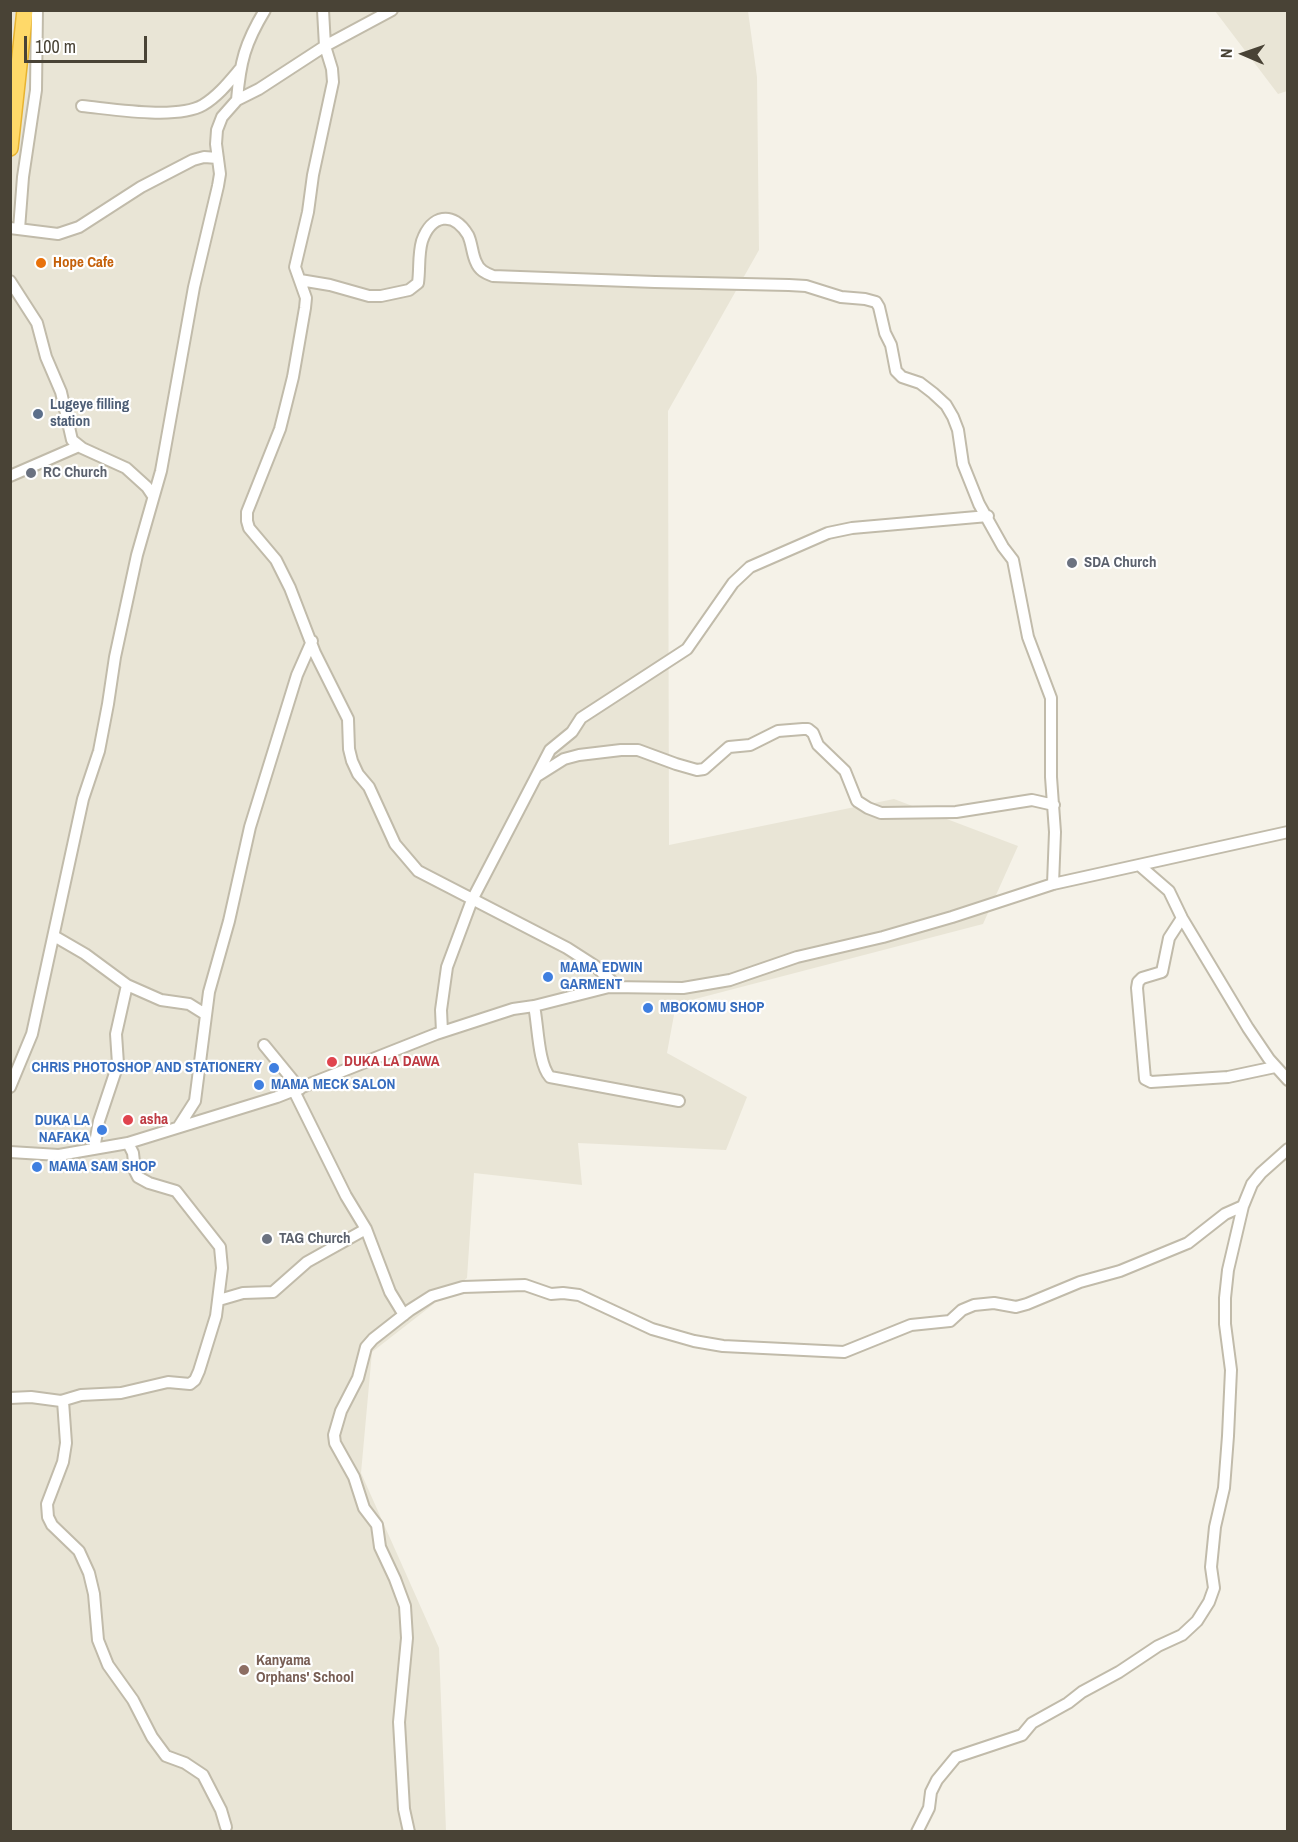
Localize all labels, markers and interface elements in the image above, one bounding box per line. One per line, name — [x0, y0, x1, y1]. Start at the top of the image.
scale bar — [27, 24, 150, 62]
north arrow — [1214, 24, 1274, 84]
text: 100 m — [35, 34, 76, 59]
text: N — [1215, 48, 1237, 59]
place label: Hope Cafe — [53, 254, 114, 272]
marker: Hope Cafe — [34, 256, 48, 270]
place label: Lugeye filling station — [50, 396, 129, 431]
marker: Lugeye filling station — [31, 407, 45, 421]
place label: RC Church — [43, 464, 107, 482]
marker: RC Church — [24, 466, 38, 480]
place label: SDA Church — [1084, 554, 1156, 572]
marker: SDA Church — [1065, 556, 1079, 570]
place label: MAMA EDWIN GARMENT — [560, 959, 643, 994]
marker: MAMA EDWIN GARMENT — [541, 970, 555, 984]
place label: MBOKOMU SHOP — [660, 999, 765, 1017]
marker: MBOKOMU SHOP — [641, 1001, 655, 1015]
place label: DUKA LA DAWA — [344, 1053, 440, 1071]
marker: DUKA LA DAWA — [325, 1055, 339, 1069]
place label: CHRIS PHOTOSHOP AND STATIONERY — [31, 1059, 262, 1077]
marker: CHRIS PHOTOSHOP AND STATIONERY — [267, 1061, 281, 1075]
place label: MAMA MECK SALON — [271, 1076, 395, 1094]
marker: MAMA MECK SALON — [252, 1078, 266, 1092]
place label: asha — [140, 1111, 168, 1129]
place label: DUKA LA NAFAKA — [35, 1112, 90, 1147]
marker: asha — [121, 1113, 135, 1127]
marker: DUKA LA NAFAKA — [95, 1123, 109, 1137]
place label: MAMA SAM SHOP — [49, 1158, 156, 1176]
marker: MAMA SAM SHOP — [30, 1160, 44, 1174]
place label: TAG Church — [279, 1230, 351, 1248]
marker: TAG Church — [260, 1232, 274, 1246]
place label: Kanyama Orphans' School — [256, 1652, 354, 1687]
marker: Kanyama Orphans' School — [237, 1663, 251, 1677]

